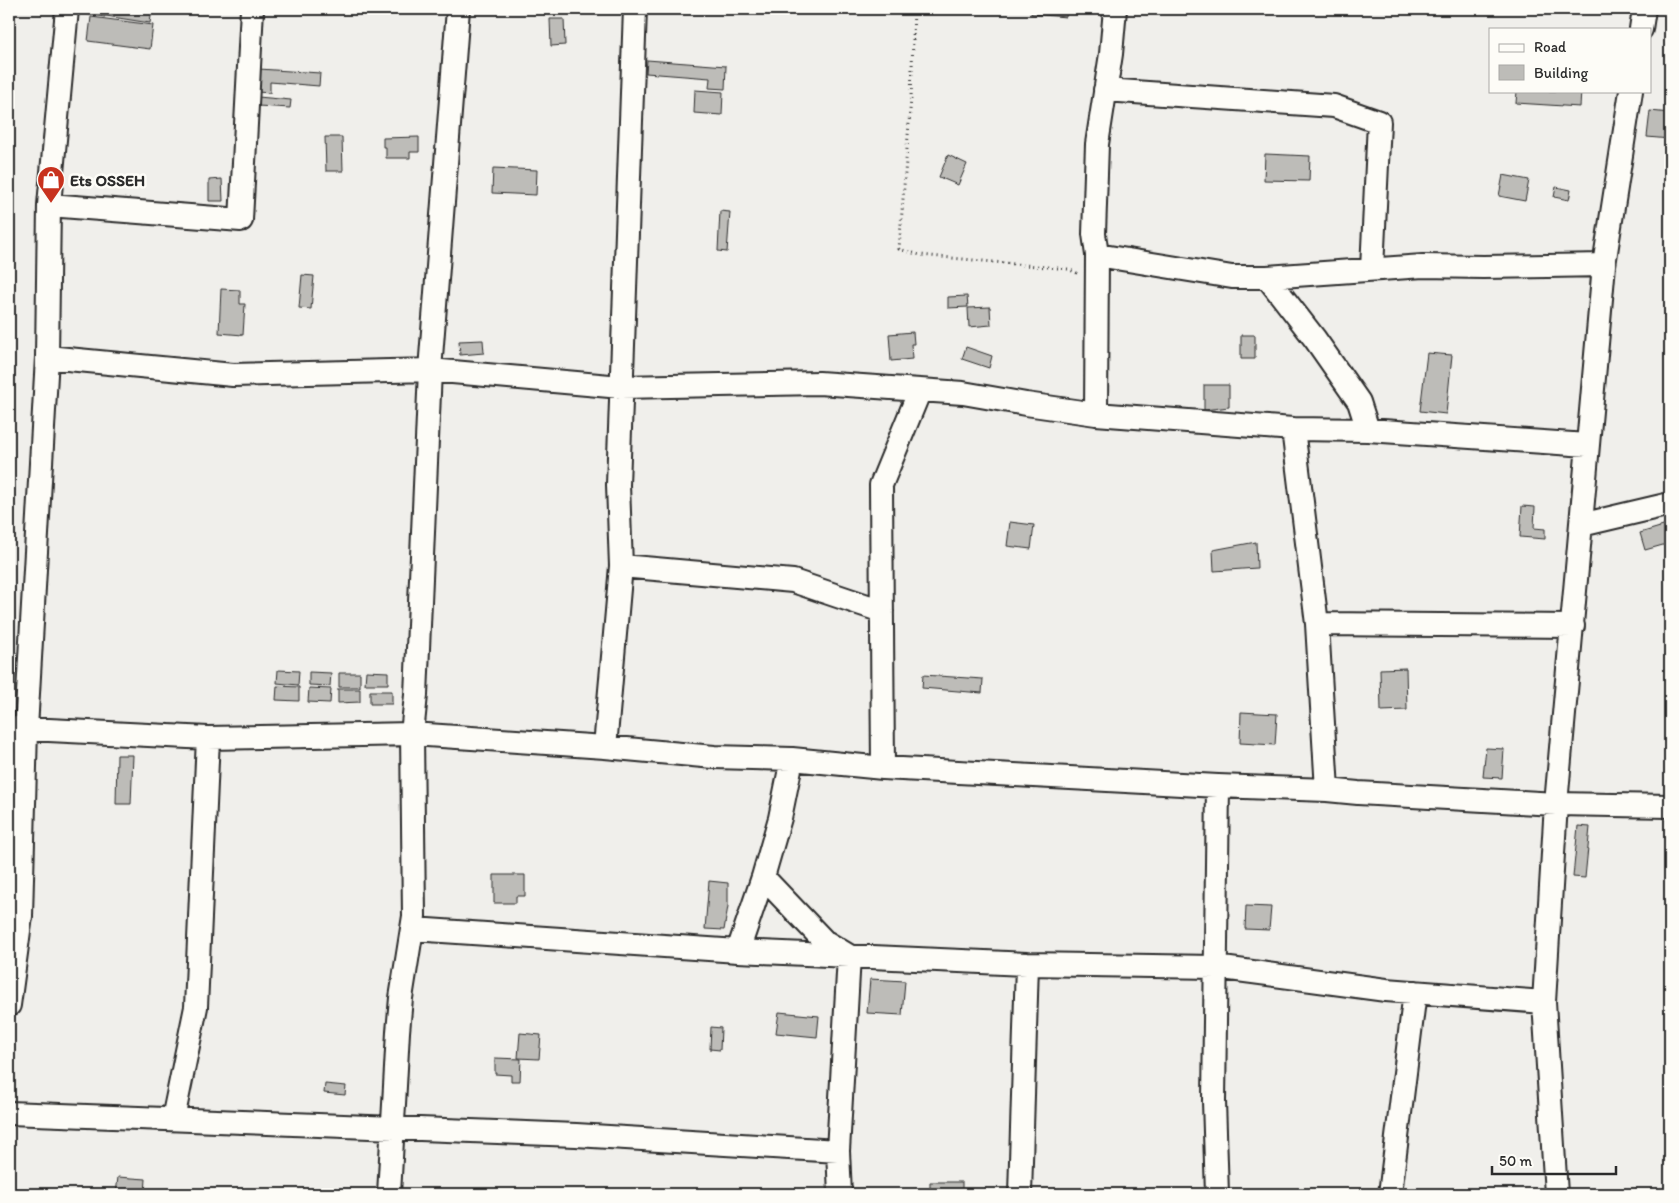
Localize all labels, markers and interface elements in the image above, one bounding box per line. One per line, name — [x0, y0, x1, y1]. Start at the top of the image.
legend — [1489, 28, 1652, 92]
text: Road — [1534, 38, 1567, 56]
text: Building — [1534, 64, 1588, 82]
shop icon: Ets OSSEH — [36, 165, 66, 204]
place label: Ets OSSEH — [70, 171, 145, 190]
scale bar — [1492, 1143, 1615, 1175]
text: 50 m — [1499, 1152, 1532, 1170]

